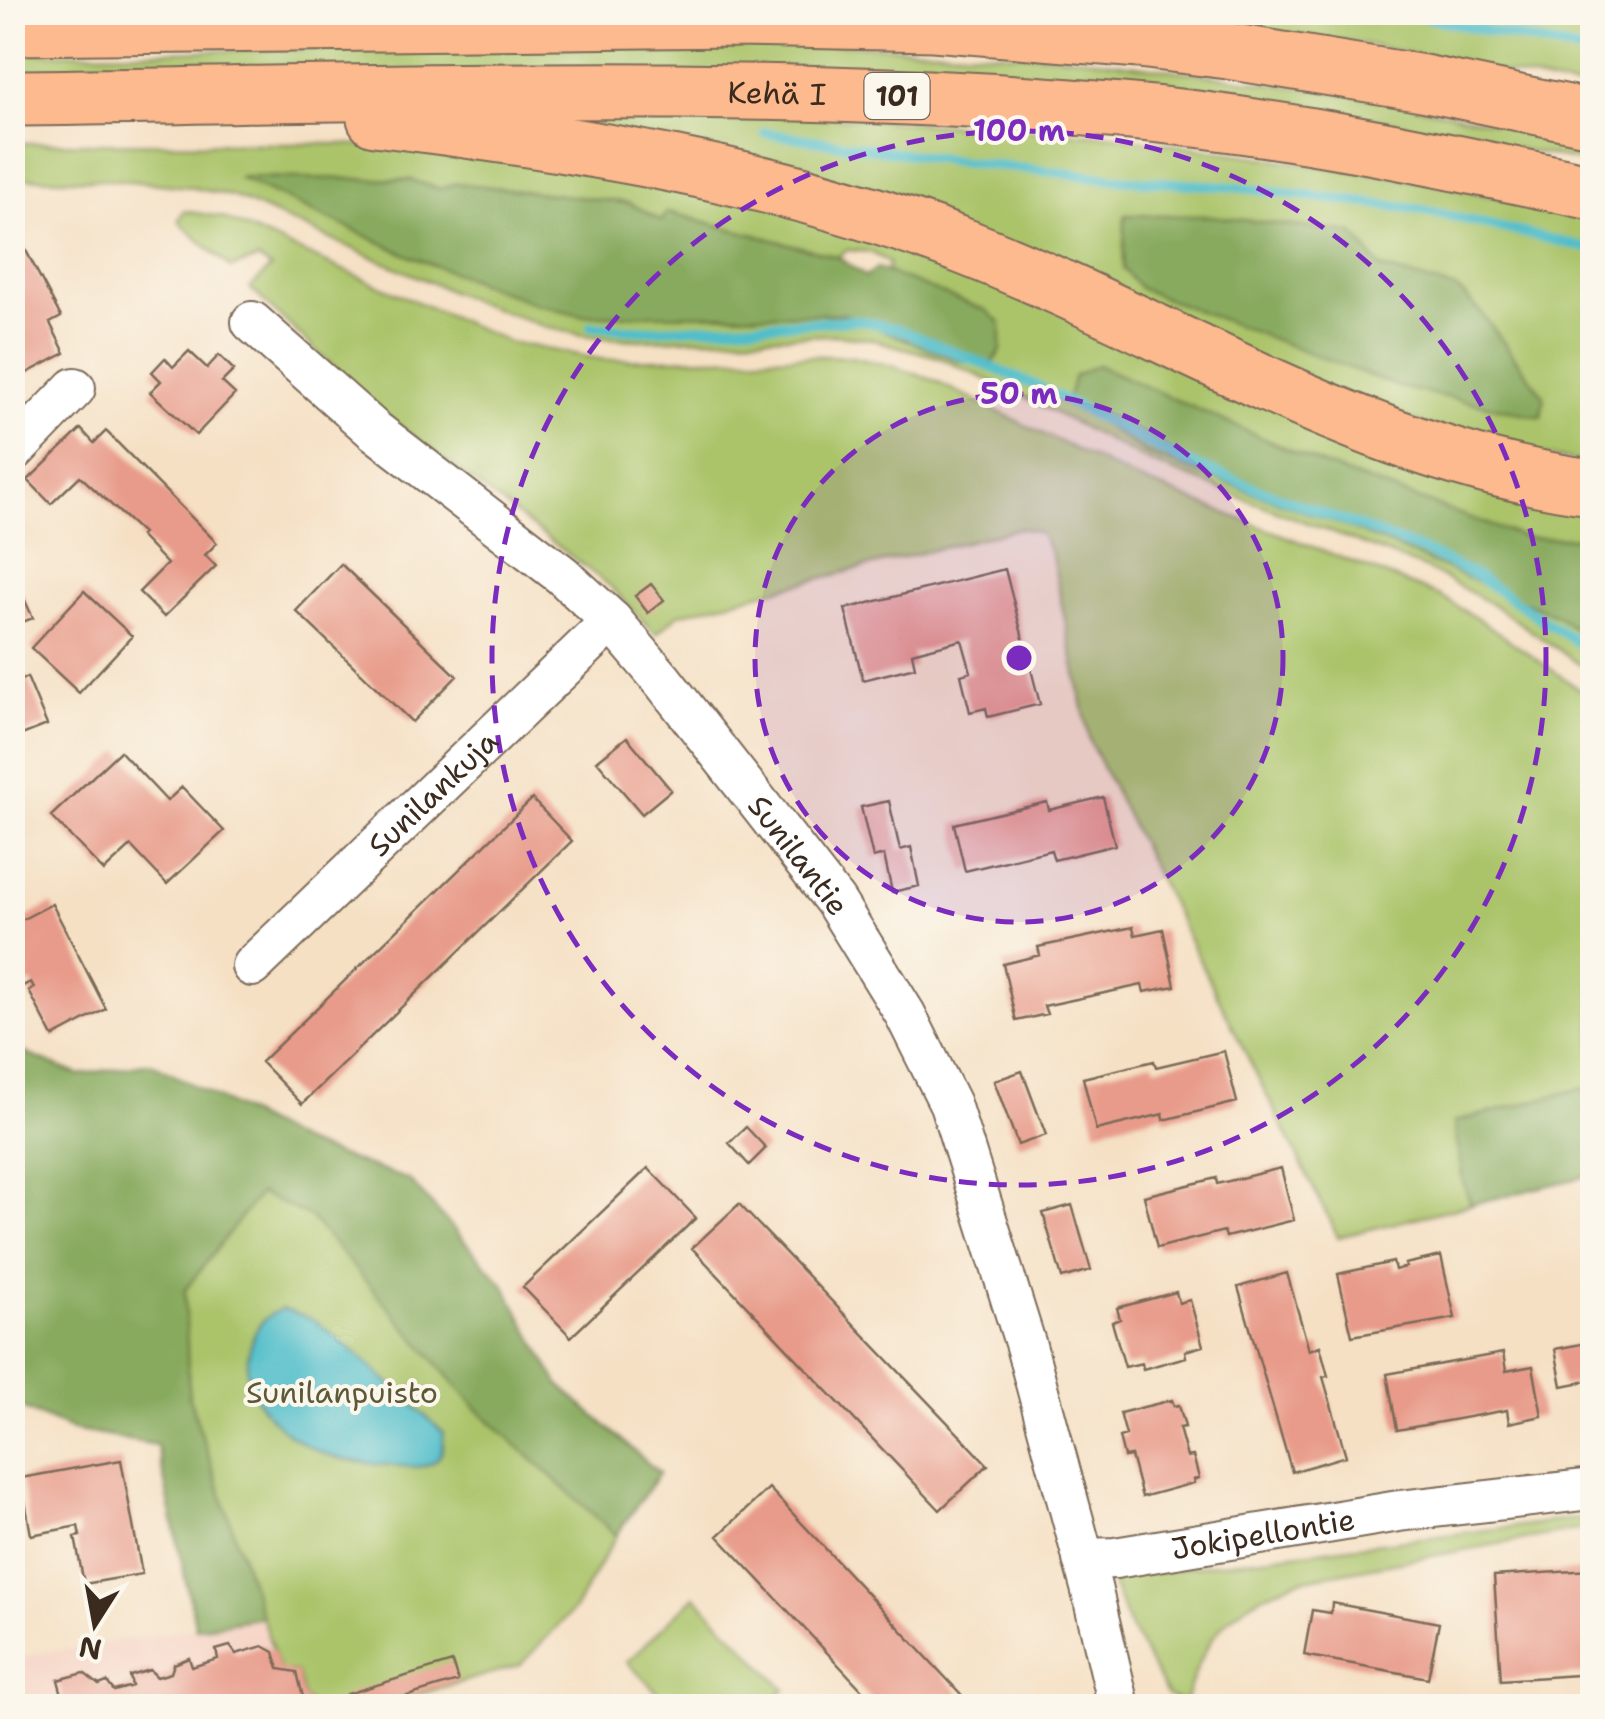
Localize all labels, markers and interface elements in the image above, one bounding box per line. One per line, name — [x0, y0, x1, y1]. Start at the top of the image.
street label: Kehä I — [727, 71, 827, 114]
road number: 101 — [864, 73, 930, 119]
text: 100 m — [973, 110, 1065, 151]
text: 50 m — [980, 373, 1058, 414]
centre of rings — [1001, 640, 1037, 676]
street label: Sunilankuja — [358, 721, 507, 865]
street label: Sunilantie — [739, 786, 859, 923]
park label: Sunilanpuisto — [246, 1372, 438, 1413]
street label: Jokipellontie — [1168, 1498, 1358, 1569]
north arrow — [45, 1574, 145, 1674]
text: N — [76, 1628, 105, 1669]

